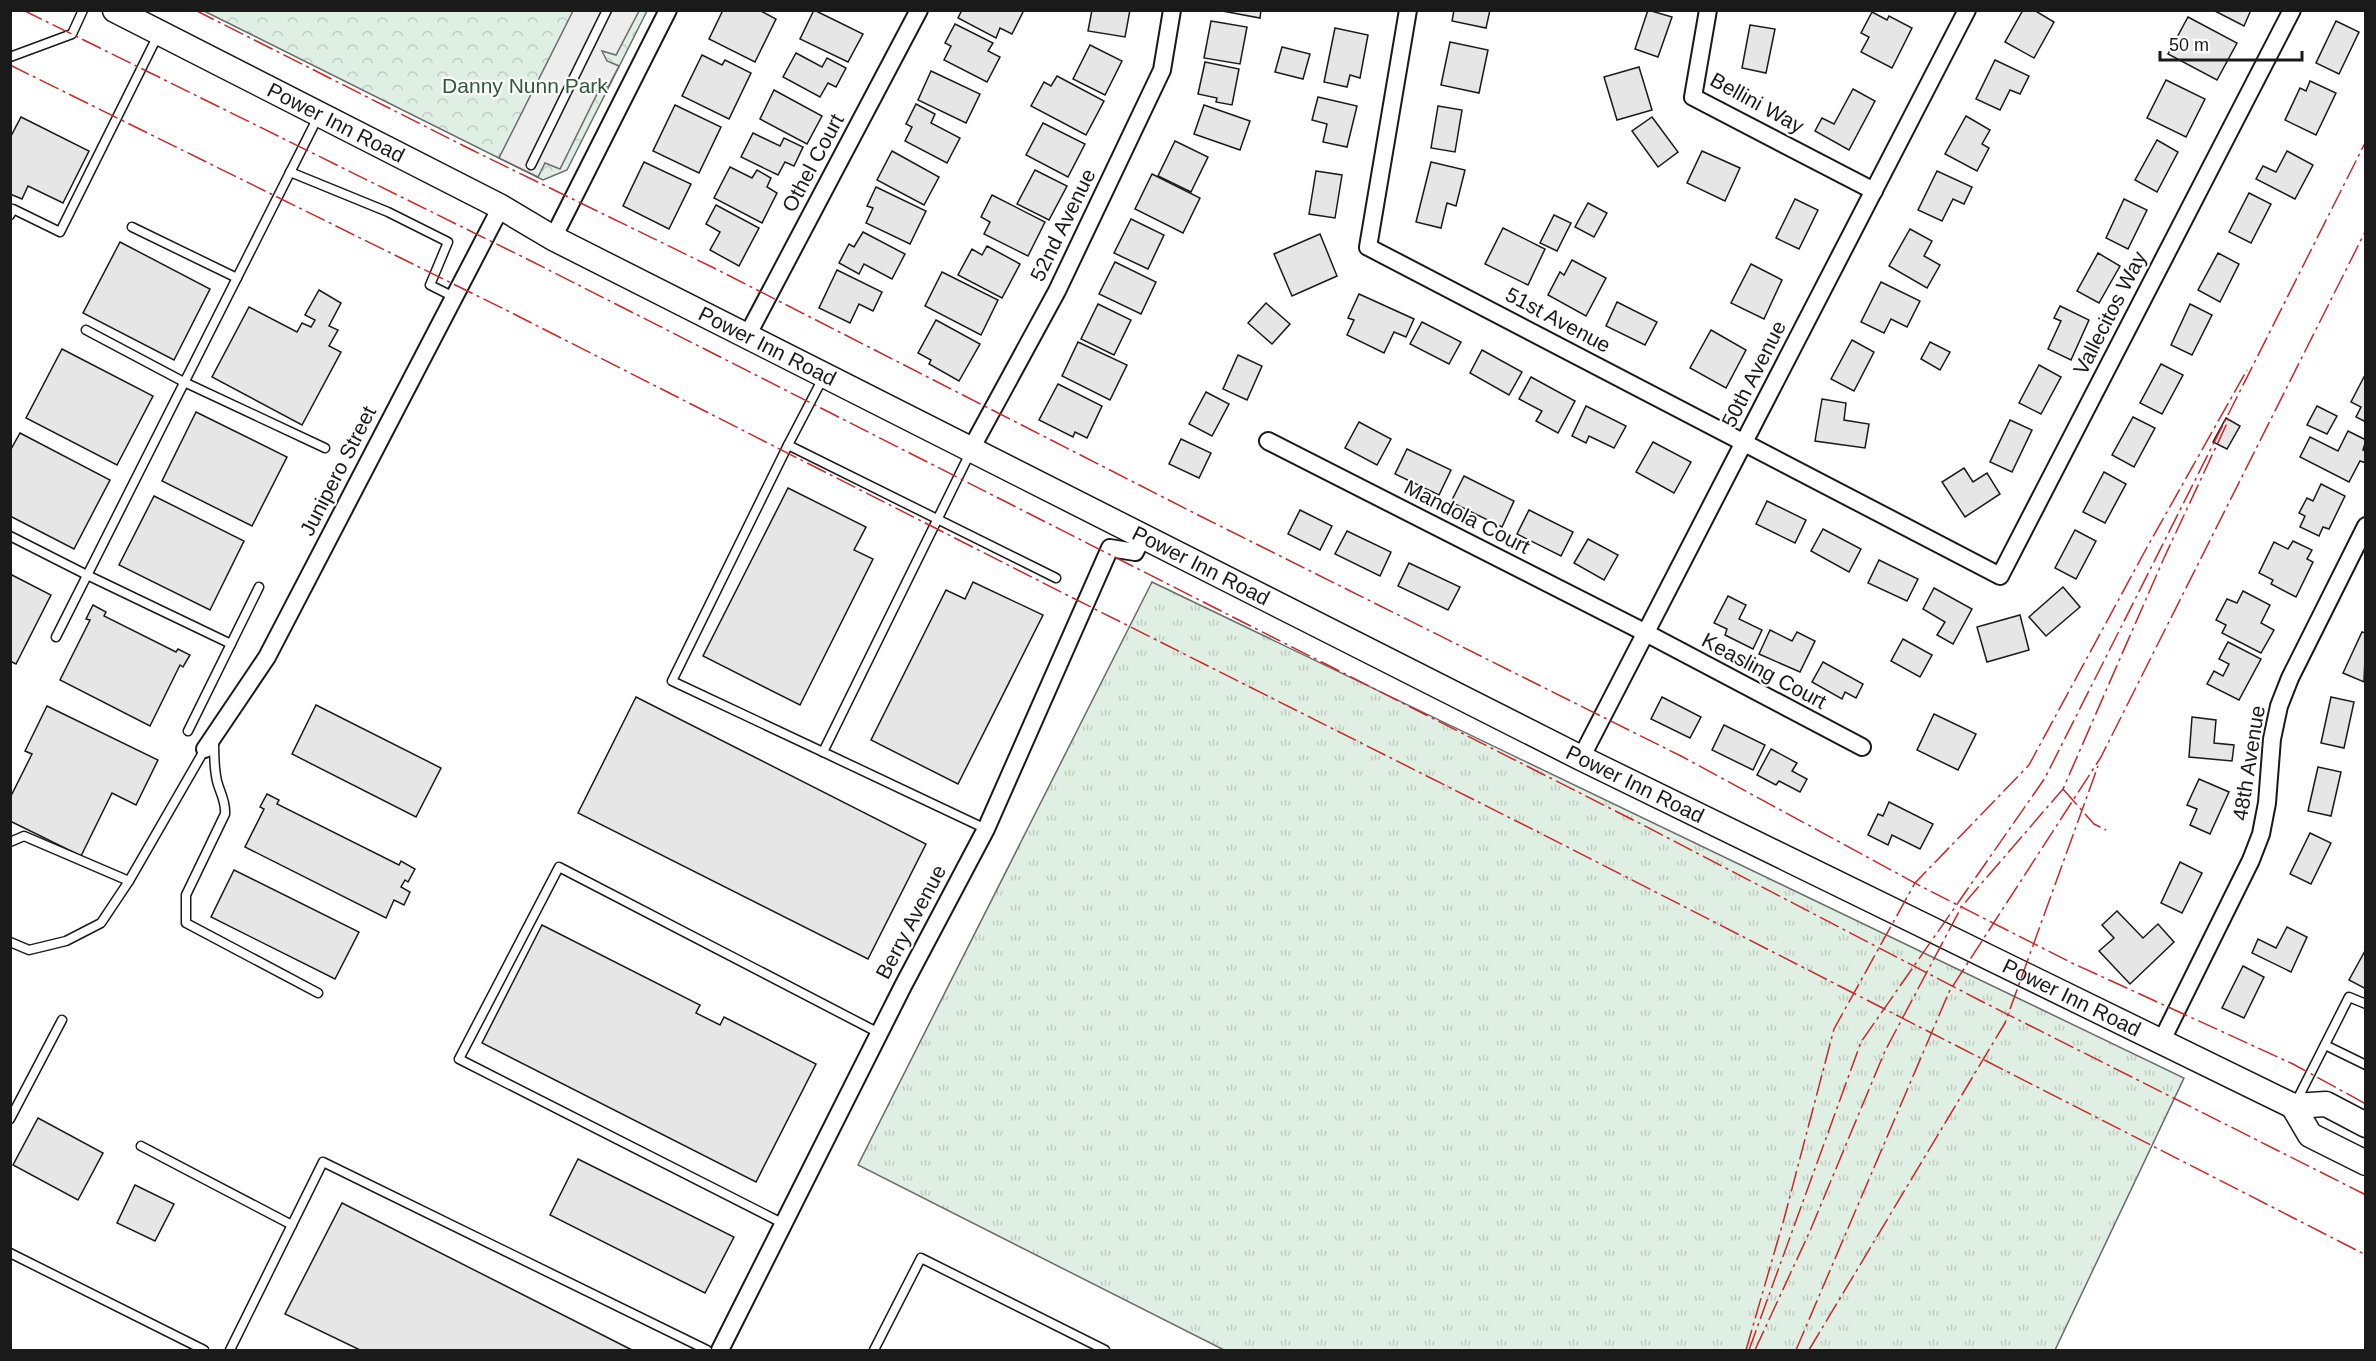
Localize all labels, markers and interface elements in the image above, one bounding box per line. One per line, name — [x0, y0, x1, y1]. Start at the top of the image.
scale bar — [2160, 24, 2302, 62]
text: 50 m — [2169, 35, 2209, 55]
street label: Bellini Way — [1707, 68, 1808, 138]
park label: Danny Nunn Park — [442, 74, 608, 97]
street label: Power Inn Road — [264, 78, 408, 167]
street label: Othel Court — [777, 110, 848, 216]
street label: 52nd Avenue — [1025, 165, 1100, 285]
street label: Vallecitos Way — [2069, 247, 2151, 378]
street label: 51st Avenue — [1502, 282, 1614, 357]
street label: Power Inn Road — [695, 302, 840, 390]
street label: 50th Avenue — [1717, 317, 1790, 431]
street label: Junipero Street — [295, 402, 380, 539]
street label: Mandola Court — [1401, 475, 1534, 558]
street label: Power Inn Road — [1129, 521, 1274, 610]
street label: Keasling Court — [1698, 628, 1831, 713]
street label: 48th Avenue — [2228, 704, 2269, 822]
street label: Power Inn Road — [1562, 740, 1708, 827]
street label: Berry Avenue — [871, 861, 950, 983]
street label: Power Inn Road — [1999, 954, 2145, 1041]

